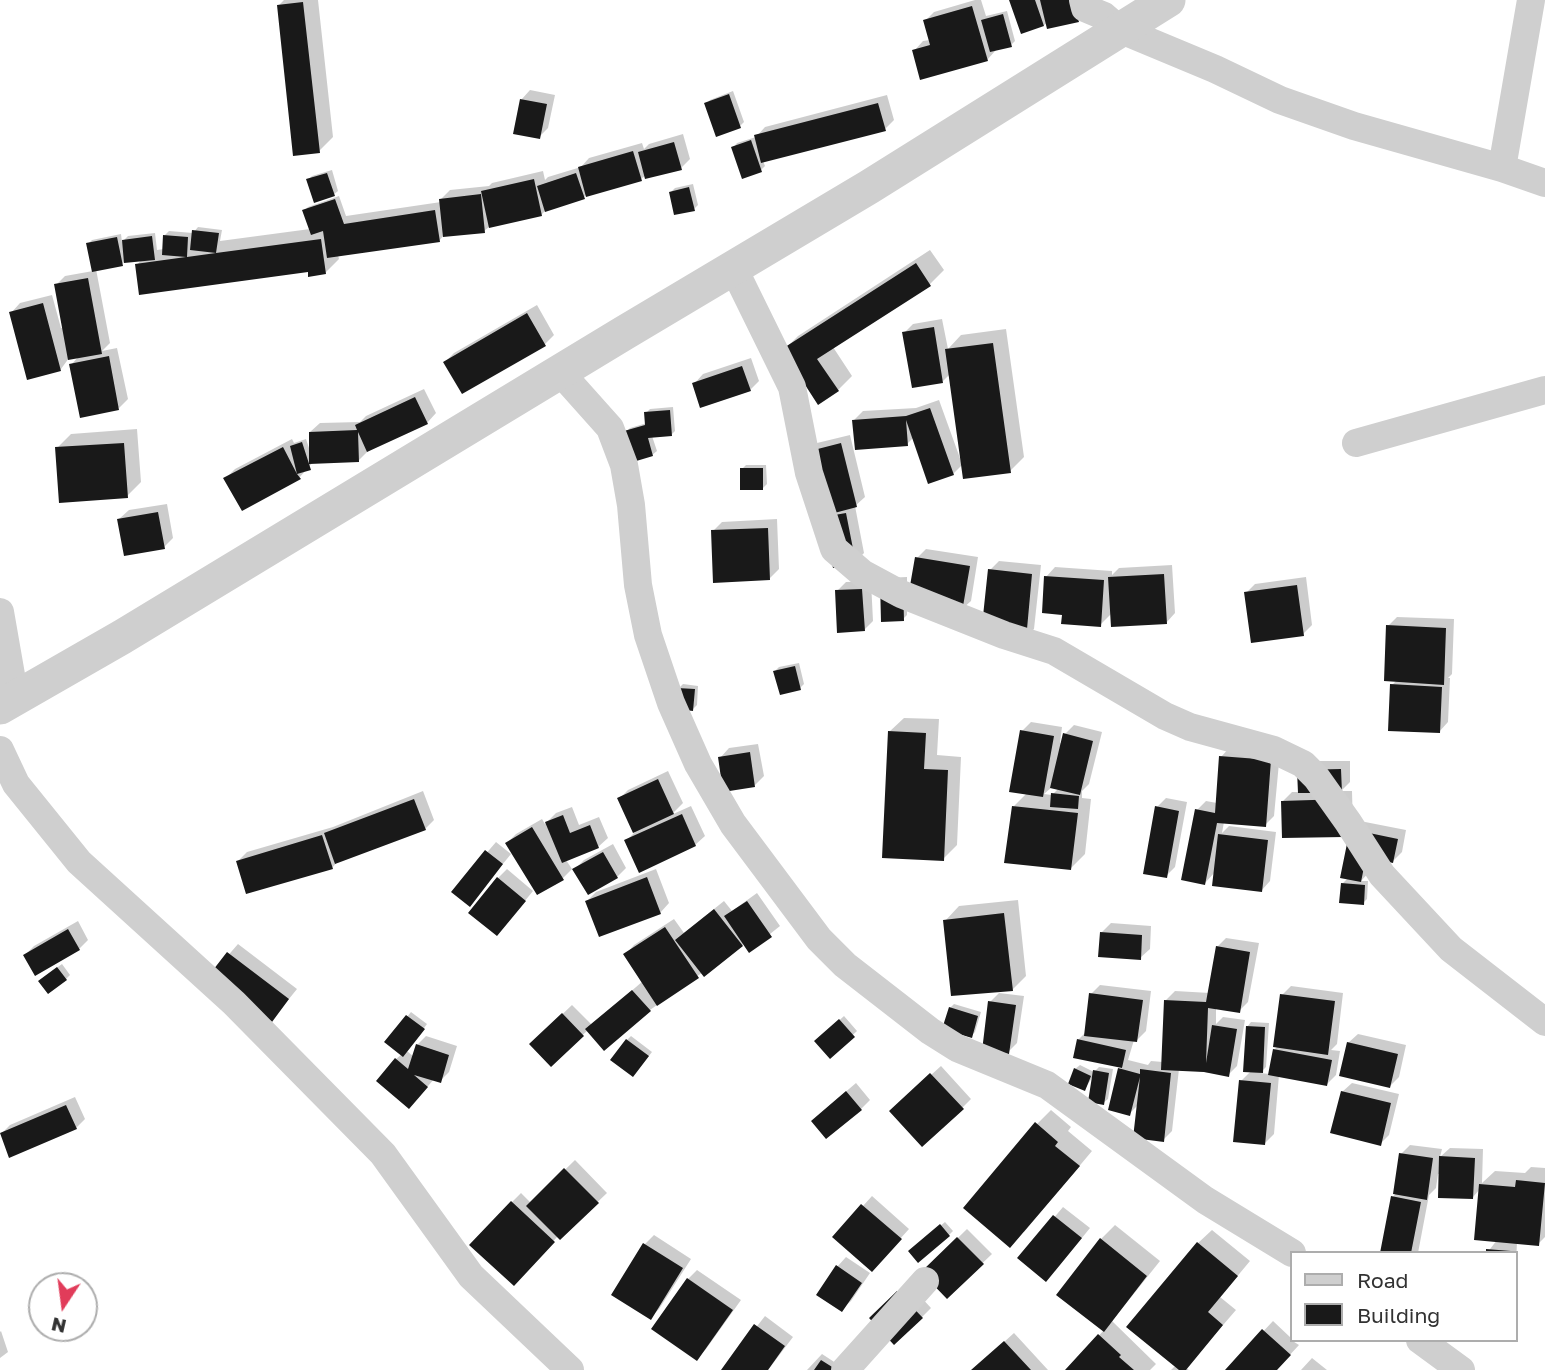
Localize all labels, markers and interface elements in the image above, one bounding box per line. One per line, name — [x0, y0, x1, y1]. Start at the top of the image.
legend — [1290, 1251, 1517, 1342]
text: Road — [1357, 1267, 1408, 1293]
north arrow — [28, 1272, 98, 1342]
text: Building — [1357, 1302, 1440, 1328]
text: N — [49, 1313, 68, 1339]

